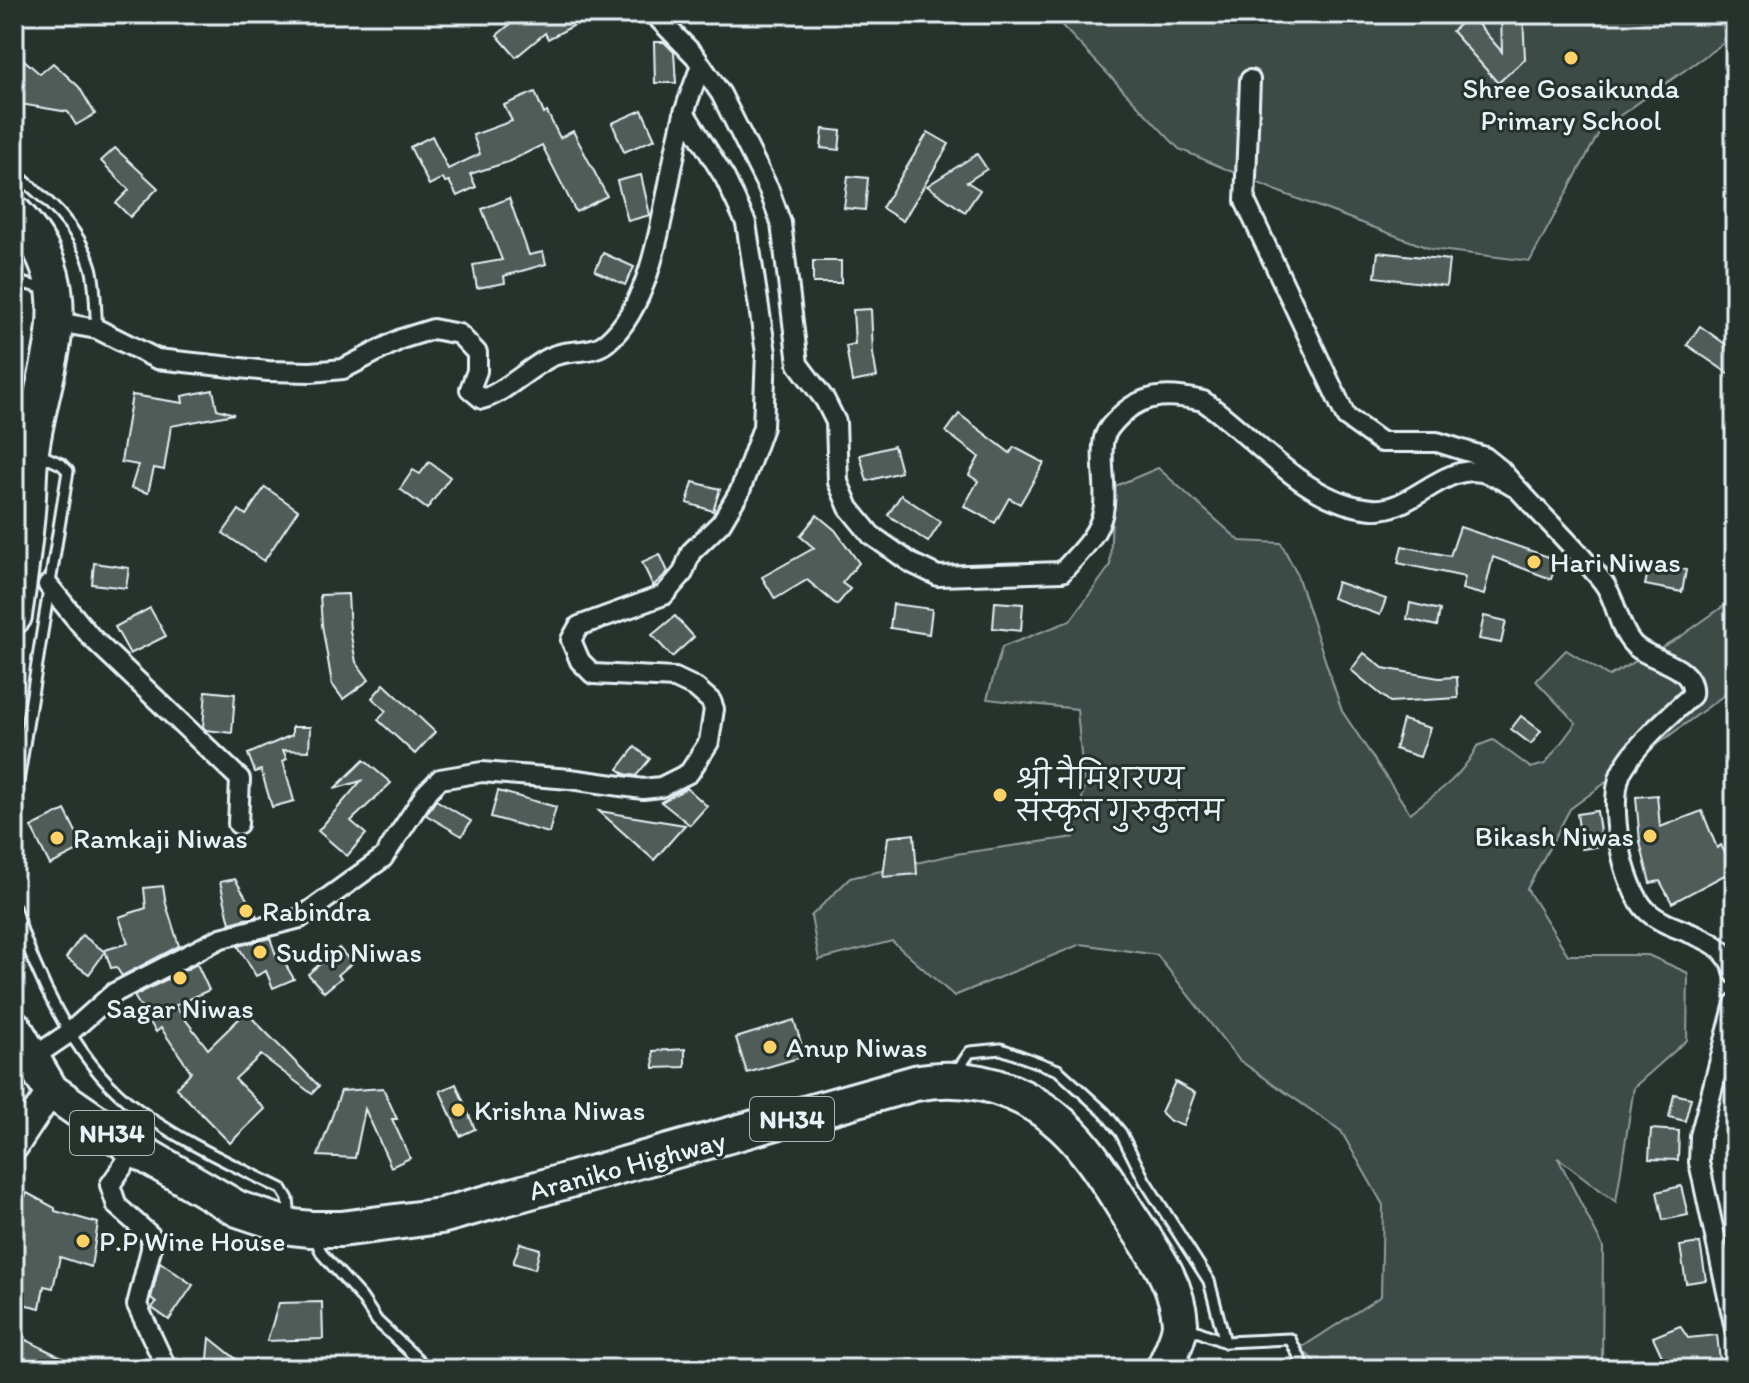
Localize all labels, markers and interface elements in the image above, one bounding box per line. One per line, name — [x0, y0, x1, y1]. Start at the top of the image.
marker: Shree Gosaikunda Primary School — [1562, 49, 1580, 67]
place label: Shree Gosaikunda Primary School — [1462, 71, 1680, 137]
place label: Hari Niwas — [1550, 545, 1681, 579]
marker: Hari Niwas — [1525, 553, 1543, 571]
place label: श्री नैमिशरण्य संस्कृत गुरुकुलम — [1014, 754, 1225, 833]
marker: श्री नैमिशरण्य संस्कृत गुरुकुलम — [991, 786, 1009, 804]
place label: Bikash Niwas — [1475, 819, 1634, 853]
place label: Ramkaji Niwas — [73, 821, 248, 855]
marker: Bikash Niwas — [1641, 827, 1659, 845]
marker: Ramkaji Niwas — [48, 829, 66, 847]
place label: Rabindra — [262, 894, 372, 928]
marker: Rabindra — [237, 902, 255, 920]
place label: Sudip Niwas — [276, 935, 422, 969]
marker: Sudip Niwas — [251, 943, 269, 961]
marker: Sagar Niwas — [171, 969, 189, 987]
place label: Sagar Niwas — [106, 991, 254, 1025]
place label: Anup Niwas — [786, 1030, 927, 1064]
marker: Anup Niwas — [761, 1038, 779, 1056]
place label: Krishna Niwas — [474, 1093, 645, 1127]
road number: NH34 — [750, 1097, 834, 1141]
marker: Krishna Niwas — [449, 1101, 467, 1119]
road number: NH34 — [70, 1111, 154, 1155]
street label: Araniko Highway — [525, 1122, 729, 1208]
place label: P.P Wine House — [99, 1224, 286, 1258]
marker: P.P Wine House — [74, 1232, 92, 1250]

